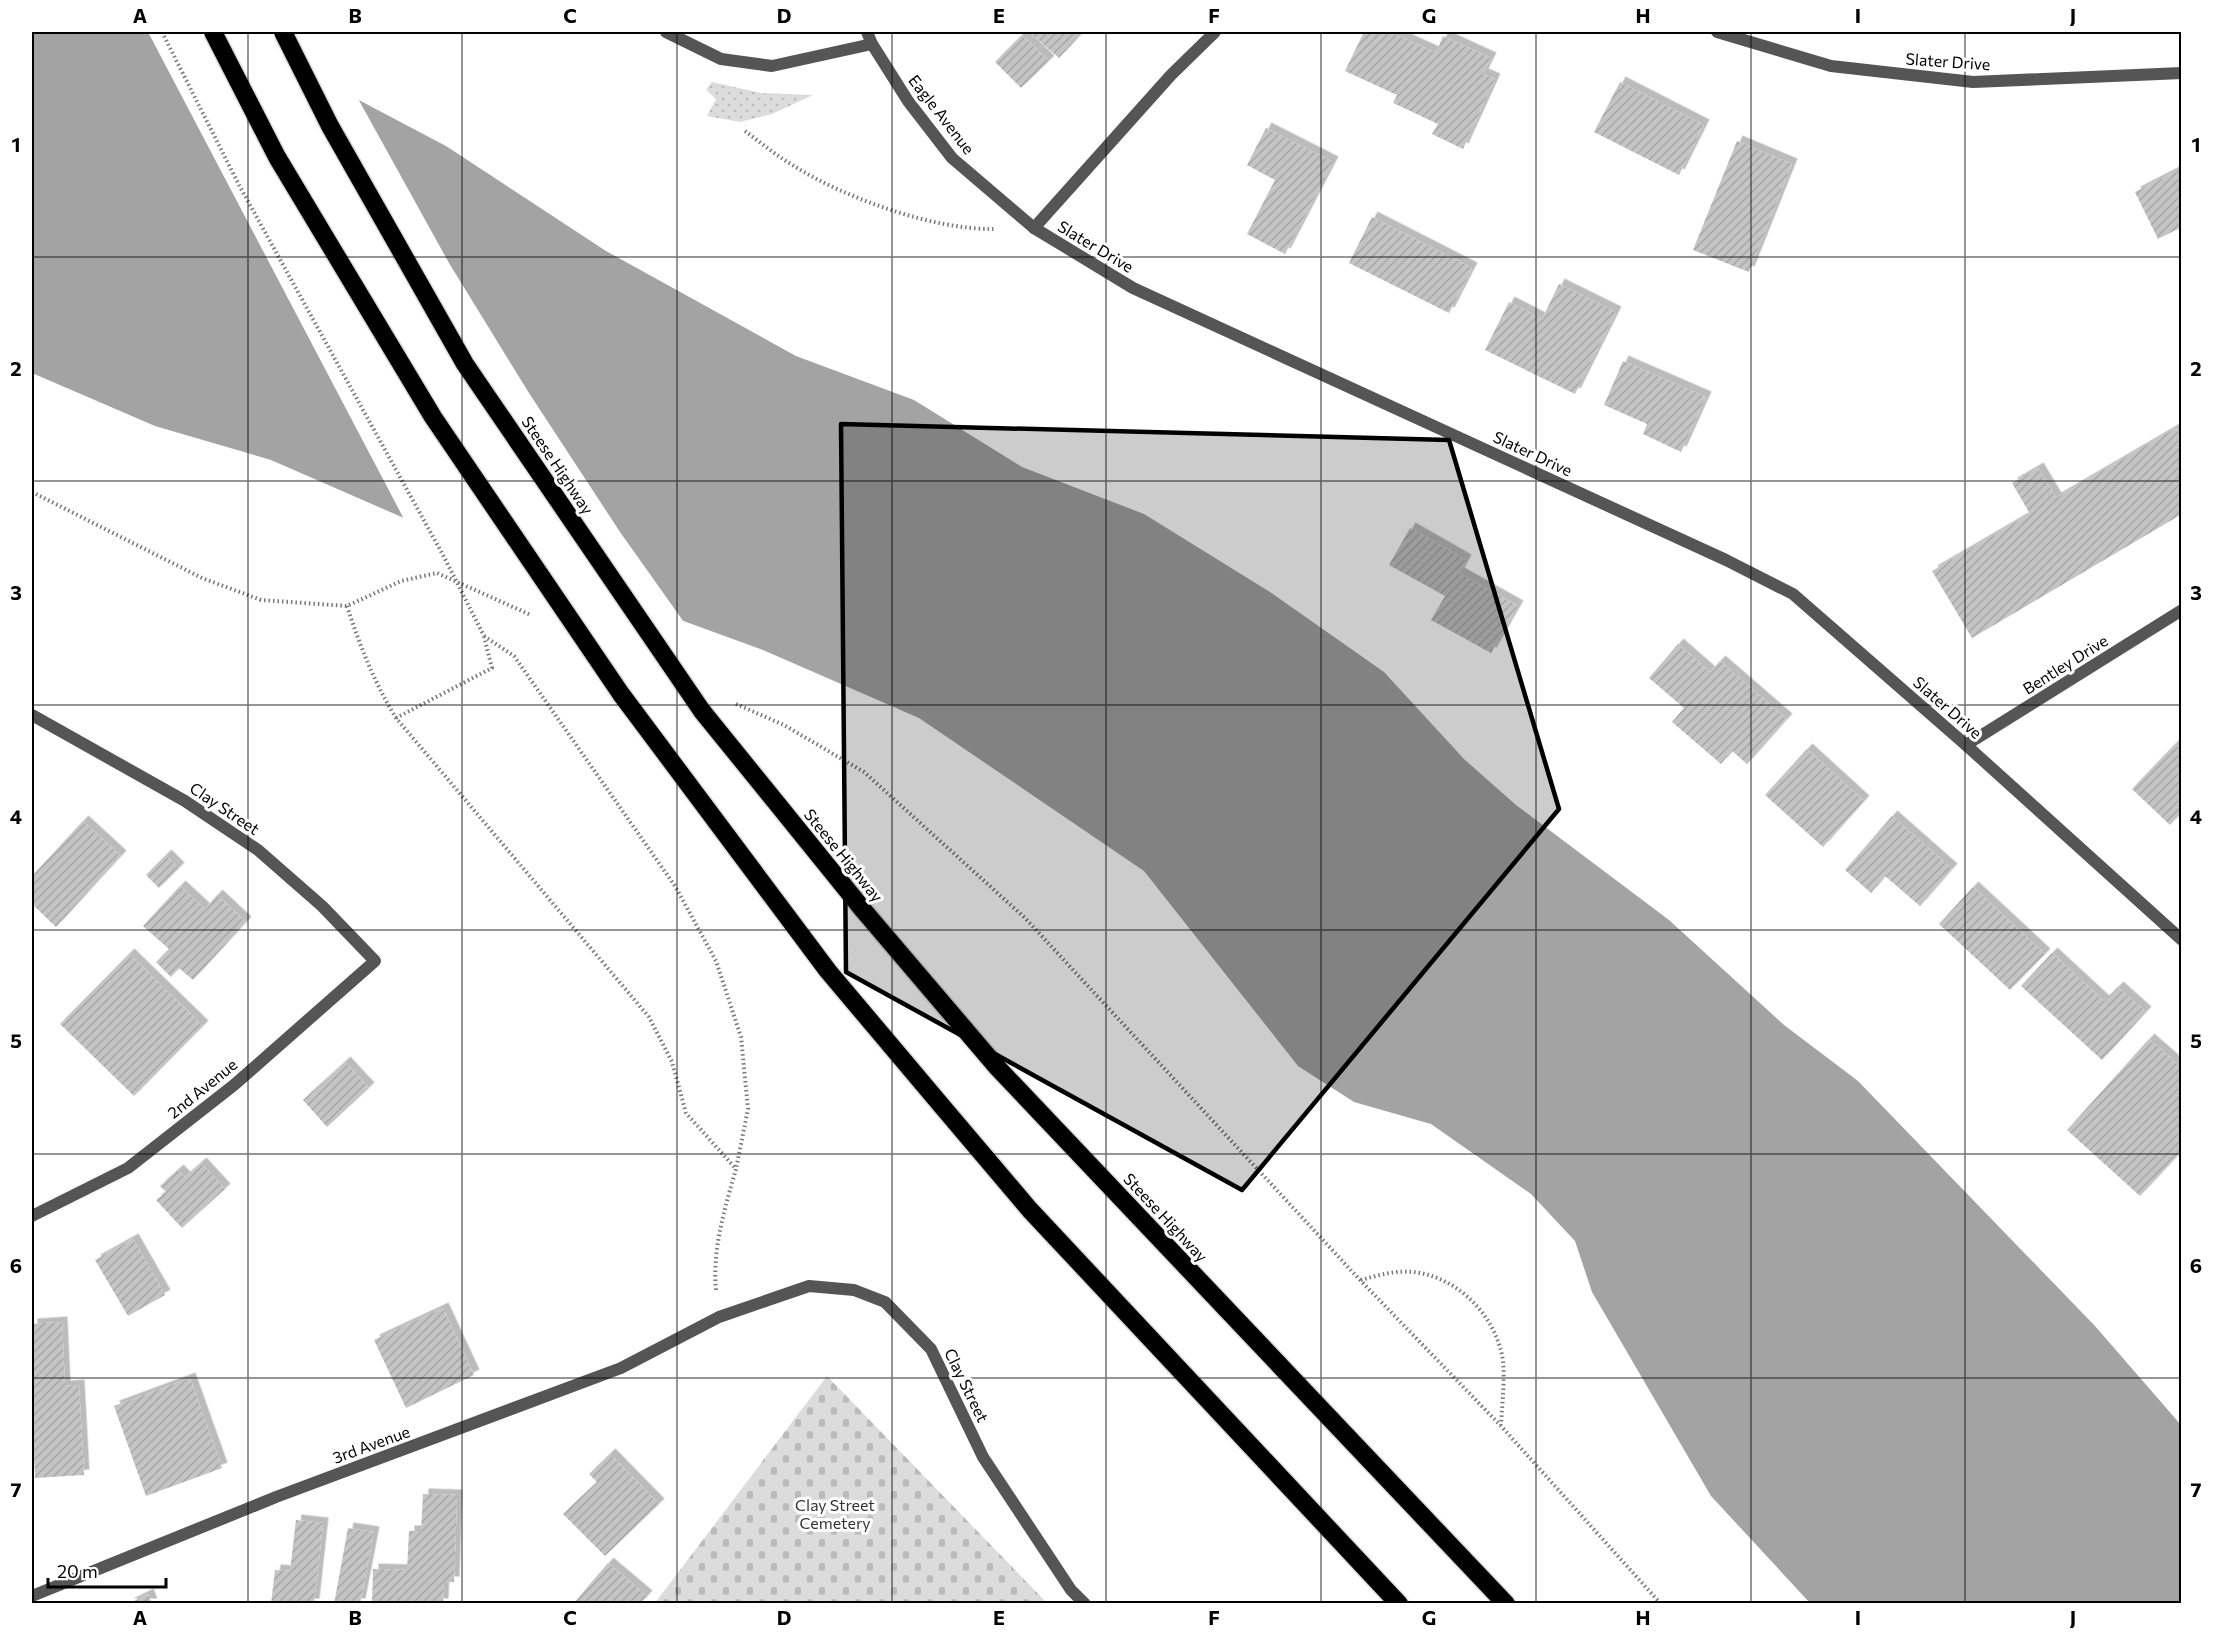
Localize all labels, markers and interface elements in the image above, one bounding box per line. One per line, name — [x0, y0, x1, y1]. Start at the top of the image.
text: A — [133, 3, 147, 27]
text: B — [348, 3, 362, 27]
text: C — [563, 3, 577, 27]
text: D — [777, 3, 791, 27]
text: E — [993, 3, 1005, 27]
text: F — [1208, 3, 1220, 27]
text: G — [1422, 3, 1436, 27]
text: H — [1636, 3, 1651, 27]
text: I — [1855, 3, 1861, 27]
text: J — [2070, 3, 2076, 27]
street label: Slater Drive — [1905, 49, 1991, 73]
street label: Eagle Avenue — [905, 71, 979, 157]
text: 1 — [11, 132, 21, 156]
text: 1 — [2191, 132, 2201, 156]
street label: Slater Drive — [1055, 216, 1137, 276]
text: 2 — [10, 356, 22, 380]
text: 2 — [2190, 356, 2202, 380]
street label: Steese Highway — [518, 412, 598, 518]
street label: Slater Drive — [1491, 426, 1575, 480]
text: 3 — [10, 580, 22, 604]
text: 3 — [2190, 580, 2202, 604]
street label: Bentley Drive — [2019, 630, 2111, 698]
street label: Slater Drive — [1910, 672, 1986, 742]
street label: Clay Street — [187, 778, 264, 838]
text: 4 — [10, 804, 22, 828]
text: 4 — [2190, 804, 2202, 828]
street label: Steese Highway — [801, 805, 887, 905]
text: 5 — [10, 1028, 22, 1052]
text: 5 — [2190, 1028, 2202, 1052]
street label: 2nd Avenue — [164, 1054, 240, 1122]
street label: Steese Highway — [1120, 1169, 1212, 1265]
text: 6 — [10, 1253, 22, 1277]
text: 6 — [2190, 1253, 2202, 1277]
street label: Clay Street — [941, 1345, 993, 1425]
street label: 3rd Avenue — [330, 1421, 412, 1467]
text: 7 — [11, 1477, 22, 1501]
text: 7 — [2191, 1477, 2202, 1501]
park label: Clay Street Cemetery — [795, 1495, 875, 1532]
scale bar — [48, 1551, 166, 1589]
text: 20 m — [57, 1560, 98, 1582]
text: A — [133, 1605, 147, 1629]
text: B — [348, 1605, 362, 1629]
text: C — [563, 1605, 577, 1629]
text: D — [777, 1605, 791, 1629]
text: E — [993, 1605, 1005, 1629]
text: F — [1208, 1605, 1220, 1629]
text: G — [1422, 1605, 1436, 1629]
text: H — [1636, 1605, 1651, 1629]
text: I — [1855, 1605, 1861, 1629]
text: J — [2070, 1605, 2076, 1629]

